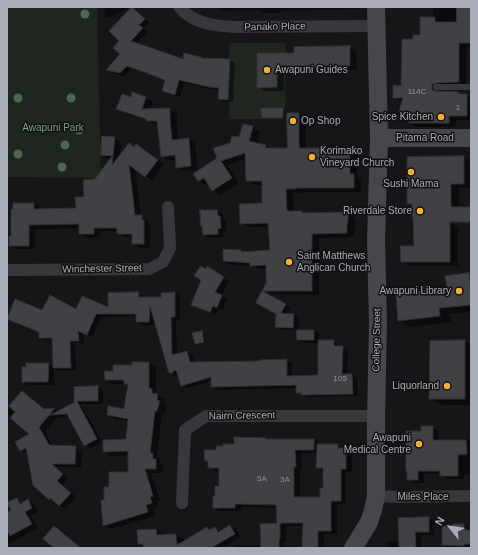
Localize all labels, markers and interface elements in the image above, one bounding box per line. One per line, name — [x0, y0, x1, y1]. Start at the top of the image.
street label: Panako Place — [244, 20, 306, 34]
place label: Awapuni Guides — [275, 64, 348, 76]
marker: Awapuni Guides — [262, 65, 272, 75]
house number: 114C — [408, 87, 426, 97]
house number: 1 — [456, 103, 460, 113]
place label: Spice Kitchen — [372, 111, 433, 123]
marker: Spice Kitchen — [436, 112, 446, 122]
place label: Op Shop — [301, 115, 340, 127]
marker: Op Shop — [288, 116, 298, 126]
park label: Awapuni Park — [22, 122, 84, 134]
street label: Pitama Road — [396, 132, 454, 144]
place label: Korimako Vineyard Church — [320, 145, 394, 168]
marker: Korimako Vineyard Church — [307, 152, 317, 162]
marker: Sushi Mama — [406, 167, 416, 177]
place label: Sushi Mama — [383, 178, 439, 190]
place label: Riverdale Store — [343, 205, 412, 217]
marker: Riverdale Store — [415, 206, 425, 216]
place label: Saint Matthews Anglican Church — [297, 250, 370, 274]
marker: Saint Matthews Anglican Church — [284, 257, 294, 267]
street label: Winchester Street — [62, 262, 142, 276]
place label: Awapuni Library — [379, 285, 451, 297]
marker: Awapuni Library — [454, 286, 464, 296]
street label: College Street — [370, 308, 384, 372]
house number: 105 — [333, 374, 347, 384]
place label: Liquorland — [392, 380, 439, 392]
marker: Liquorland — [442, 381, 452, 391]
street label: Nairn Crescent — [209, 409, 275, 423]
place label: Awapuni Medical Centre — [344, 432, 411, 456]
marker: Awapuni Medical Centre — [414, 439, 424, 449]
house number: 5A — [257, 474, 267, 484]
house number: 3A — [280, 475, 290, 485]
street label: Miles Place — [397, 491, 449, 503]
north arrow — [430, 507, 470, 547]
text: N — [432, 515, 447, 527]

